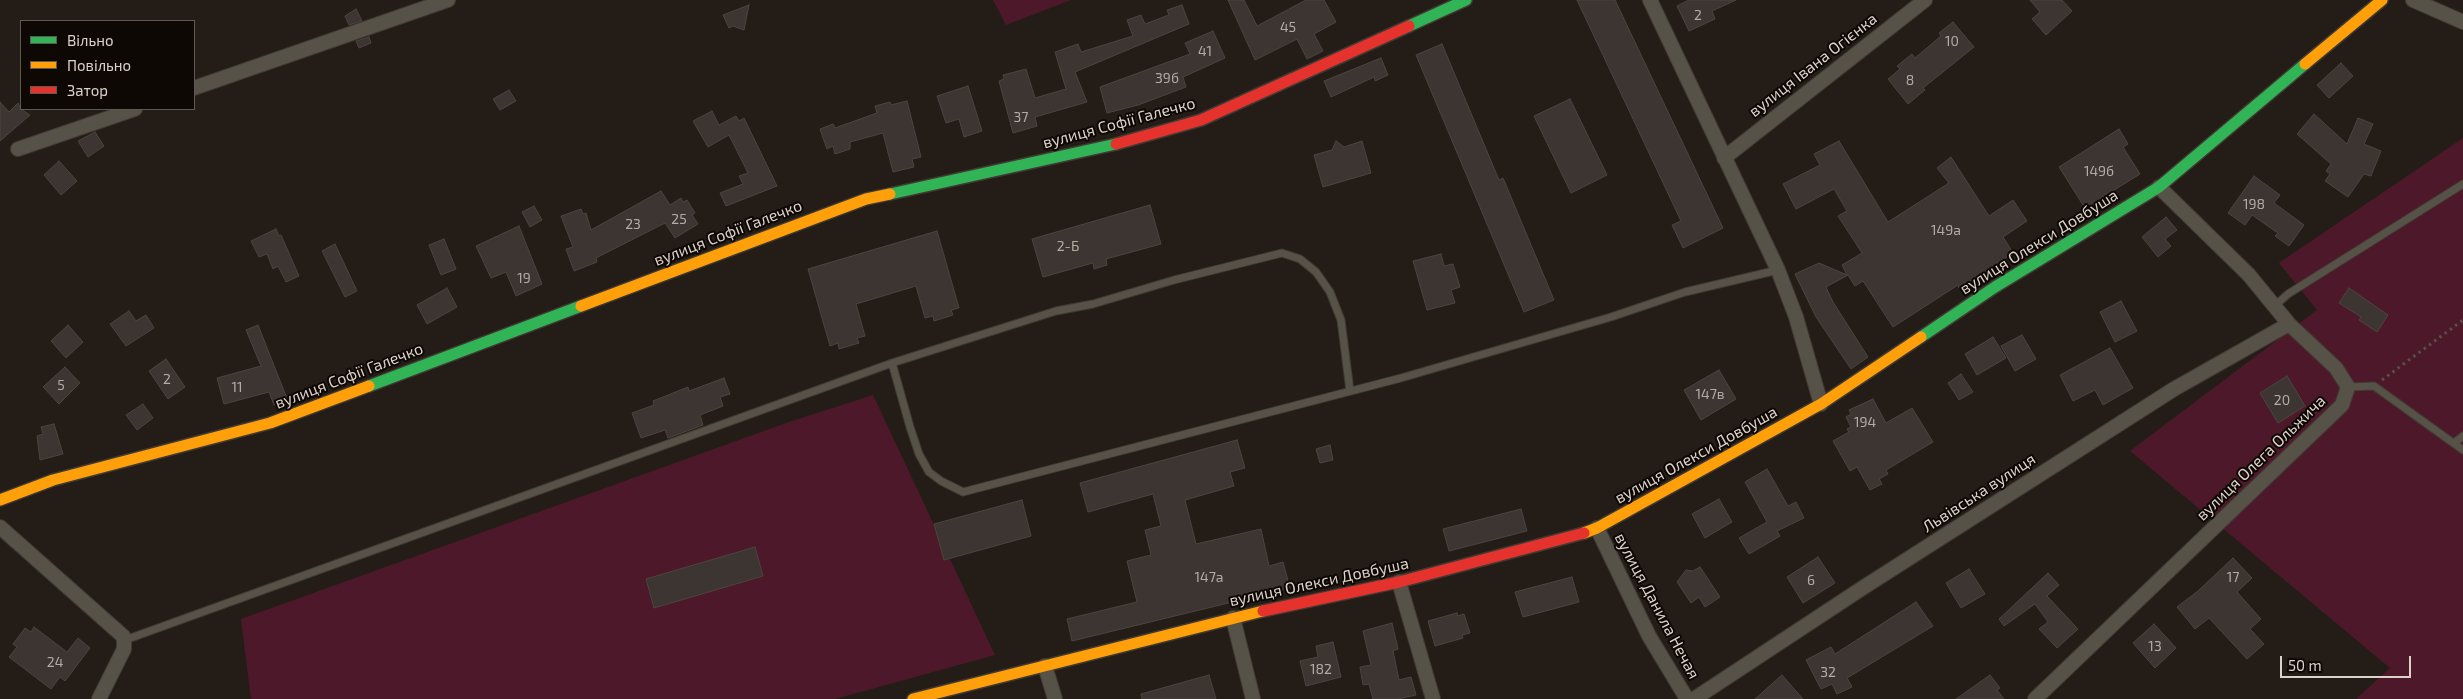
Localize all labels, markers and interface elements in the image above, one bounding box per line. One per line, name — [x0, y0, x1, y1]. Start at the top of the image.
house number: 2 — [1694, 7, 1702, 23]
street label: вулиця Івана Огієнка — [1745, 9, 1881, 121]
house number: 45 — [1280, 19, 1296, 35]
legend — [20, 20, 195, 110]
text: Вільно — [67, 31, 114, 49]
house number: 10 — [1945, 33, 1959, 49]
house number: 41 — [1198, 43, 1212, 59]
text: Повільно — [67, 56, 131, 74]
house number: 39б — [1155, 70, 1179, 86]
house number: 8 — [1906, 72, 1914, 88]
text: Затор — [67, 81, 108, 99]
street label: вулиця Софії Галечко — [1041, 93, 1197, 153]
house number: 37 — [1014, 109, 1028, 125]
house number: 149б — [2084, 163, 2114, 179]
street label: вулиця Олекси Довбуша — [1956, 185, 2122, 299]
street label: вулиця Софії Галечко — [651, 196, 805, 270]
house number: 198 — [2243, 196, 2265, 212]
house number: 25 — [671, 211, 687, 227]
house number: 23 — [625, 216, 641, 232]
house number: 149а — [1931, 222, 1961, 238]
house number: 2-Б — [1057, 238, 1079, 254]
house number: 19 — [517, 270, 531, 286]
street label: вулиця Софії Галечко — [272, 339, 426, 413]
house number: 2 — [163, 371, 171, 387]
house number: 5 — [57, 377, 65, 393]
house number: 11 — [231, 379, 243, 395]
house number: 147в — [1695, 386, 1725, 402]
street label: вулиця Олега Ольжича — [2192, 391, 2330, 525]
house number: 20 — [2274, 392, 2290, 408]
street label: вулиця Олекси Довбуша — [1611, 402, 1781, 508]
house number: 194 — [1854, 414, 1876, 430]
street label: Львівська вулиця — [1919, 449, 2039, 537]
street label: вулиця Данила Нечая — [1610, 530, 1704, 682]
street label: вулиця Олекси Довбуша — [1228, 554, 1410, 610]
house number: 147а — [1194, 569, 1224, 585]
house number: 17 — [2227, 569, 2239, 585]
house number: 6 — [1807, 572, 1815, 588]
house number: 13 — [2148, 638, 2162, 654]
scale bar — [2283, 646, 2414, 678]
house number: 24 — [47, 654, 63, 670]
text: 50 m — [2288, 656, 2322, 674]
house number: 182 — [1310, 661, 1332, 677]
house number: 32 — [1820, 664, 1836, 680]

